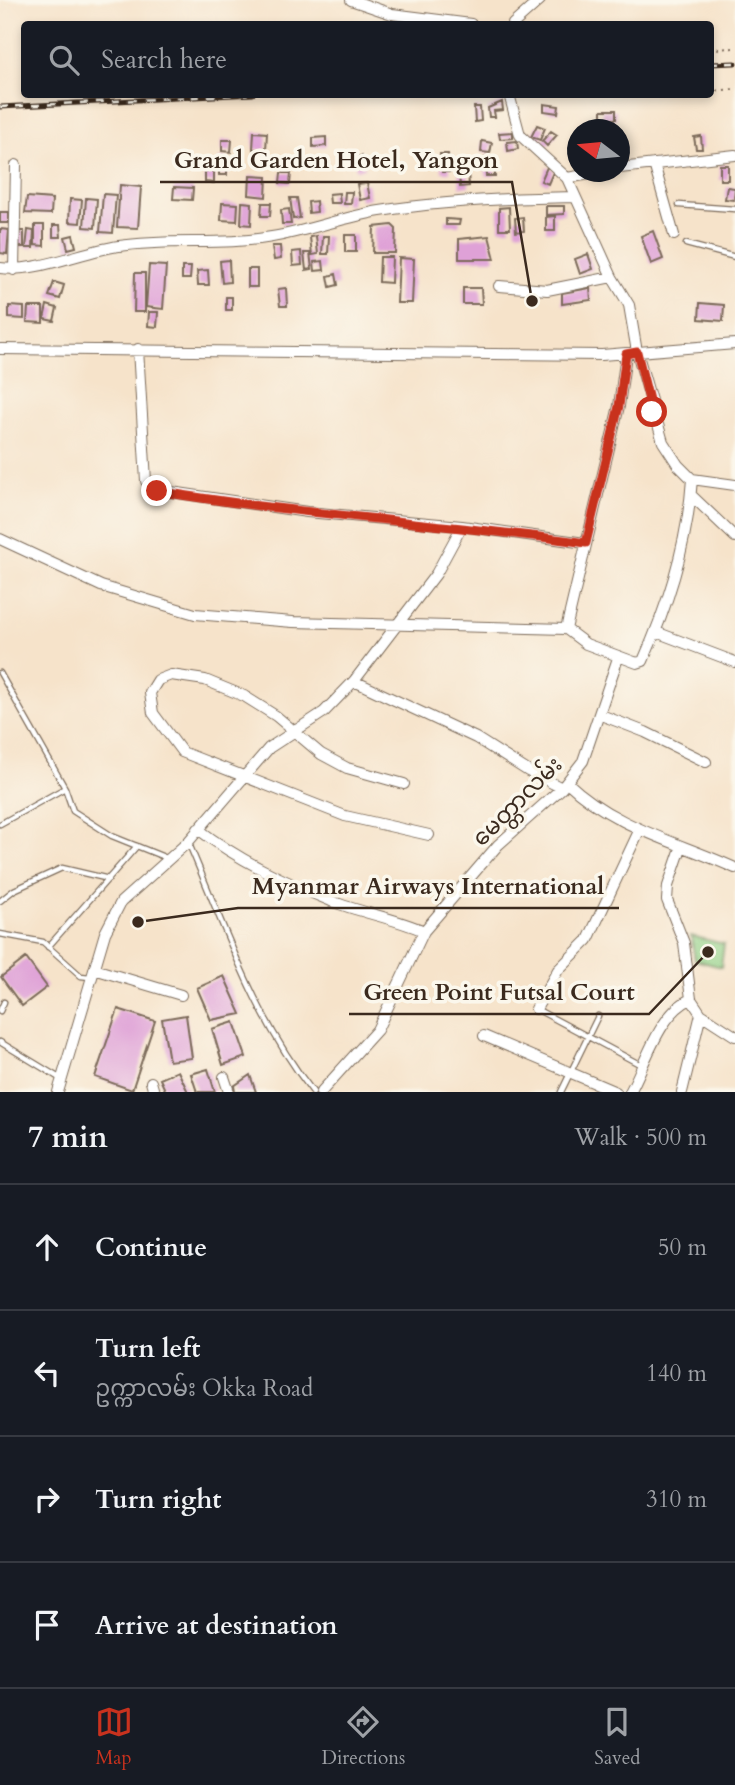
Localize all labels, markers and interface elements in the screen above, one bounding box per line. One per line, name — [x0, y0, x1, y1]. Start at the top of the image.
search box — [21, 21, 714, 98]
icon: search — [45, 41, 83, 79]
text: Search here — [101, 42, 227, 77]
north arrow — [567, 119, 630, 182]
callout: Grand Garden Hotel, Yangon — [160, 137, 512, 182]
text: Grand Garden Hotel, Yangon — [174, 144, 499, 177]
route start — [636, 396, 667, 427]
route end — [141, 475, 172, 506]
street label: မေတ္တာလမ်း — [465, 749, 571, 855]
callout: Myanmar Airways International — [238, 863, 619, 908]
text: Myanmar Airways International — [252, 870, 604, 903]
callout: Green Point Futsal Court — [349, 969, 649, 1014]
text: Green Point Futsal Court — [363, 976, 635, 1009]
text: 7 min — [28, 1117, 108, 1158]
text: Walk · 500 m — [574, 1122, 707, 1153]
icon: ahead — [28, 1228, 66, 1266]
text: Continue — [95, 1230, 207, 1265]
text: 50 m — [658, 1232, 707, 1263]
text: Turn left — [95, 1331, 200, 1366]
icon: left — [28, 1354, 66, 1392]
text: 140 m — [646, 1358, 707, 1389]
text: ဥက္ကာလမ်း Okka Road — [95, 1373, 313, 1404]
icon: right — [28, 1480, 66, 1518]
text: Turn right — [95, 1482, 222, 1517]
text: 310 m — [646, 1484, 707, 1515]
icon: arrive — [28, 1606, 66, 1644]
text: Arrive at destination — [95, 1608, 338, 1643]
tab: Map — [95, 1703, 133, 1771]
tab: Directions — [322, 1703, 405, 1771]
tab: Saved — [594, 1703, 640, 1771]

